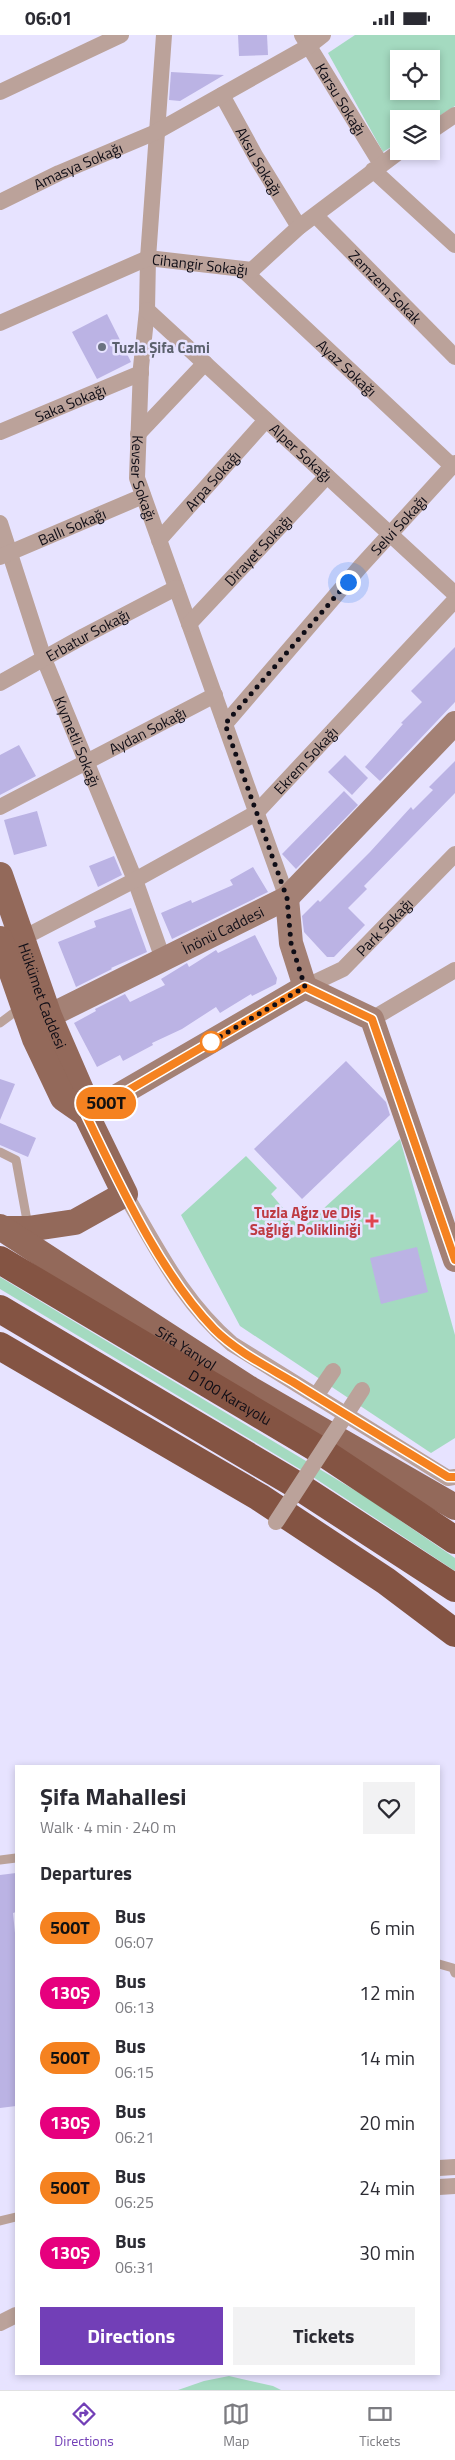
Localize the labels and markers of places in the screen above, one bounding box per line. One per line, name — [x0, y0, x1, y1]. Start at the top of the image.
place label: Tuzla Şifa Cami — [112, 336, 210, 359]
marker: Tuzla Şifa Cami — [96, 341, 108, 353]
unlabelled marker — [200, 1031, 222, 1053]
place label: Tuzla Ağız ve Diş Sağlığı Polikliniği — [250, 1201, 361, 1241]
marker: Tuzla Ağız ve Diş Sağlığı Polikliniği — [365, 1214, 379, 1228]

